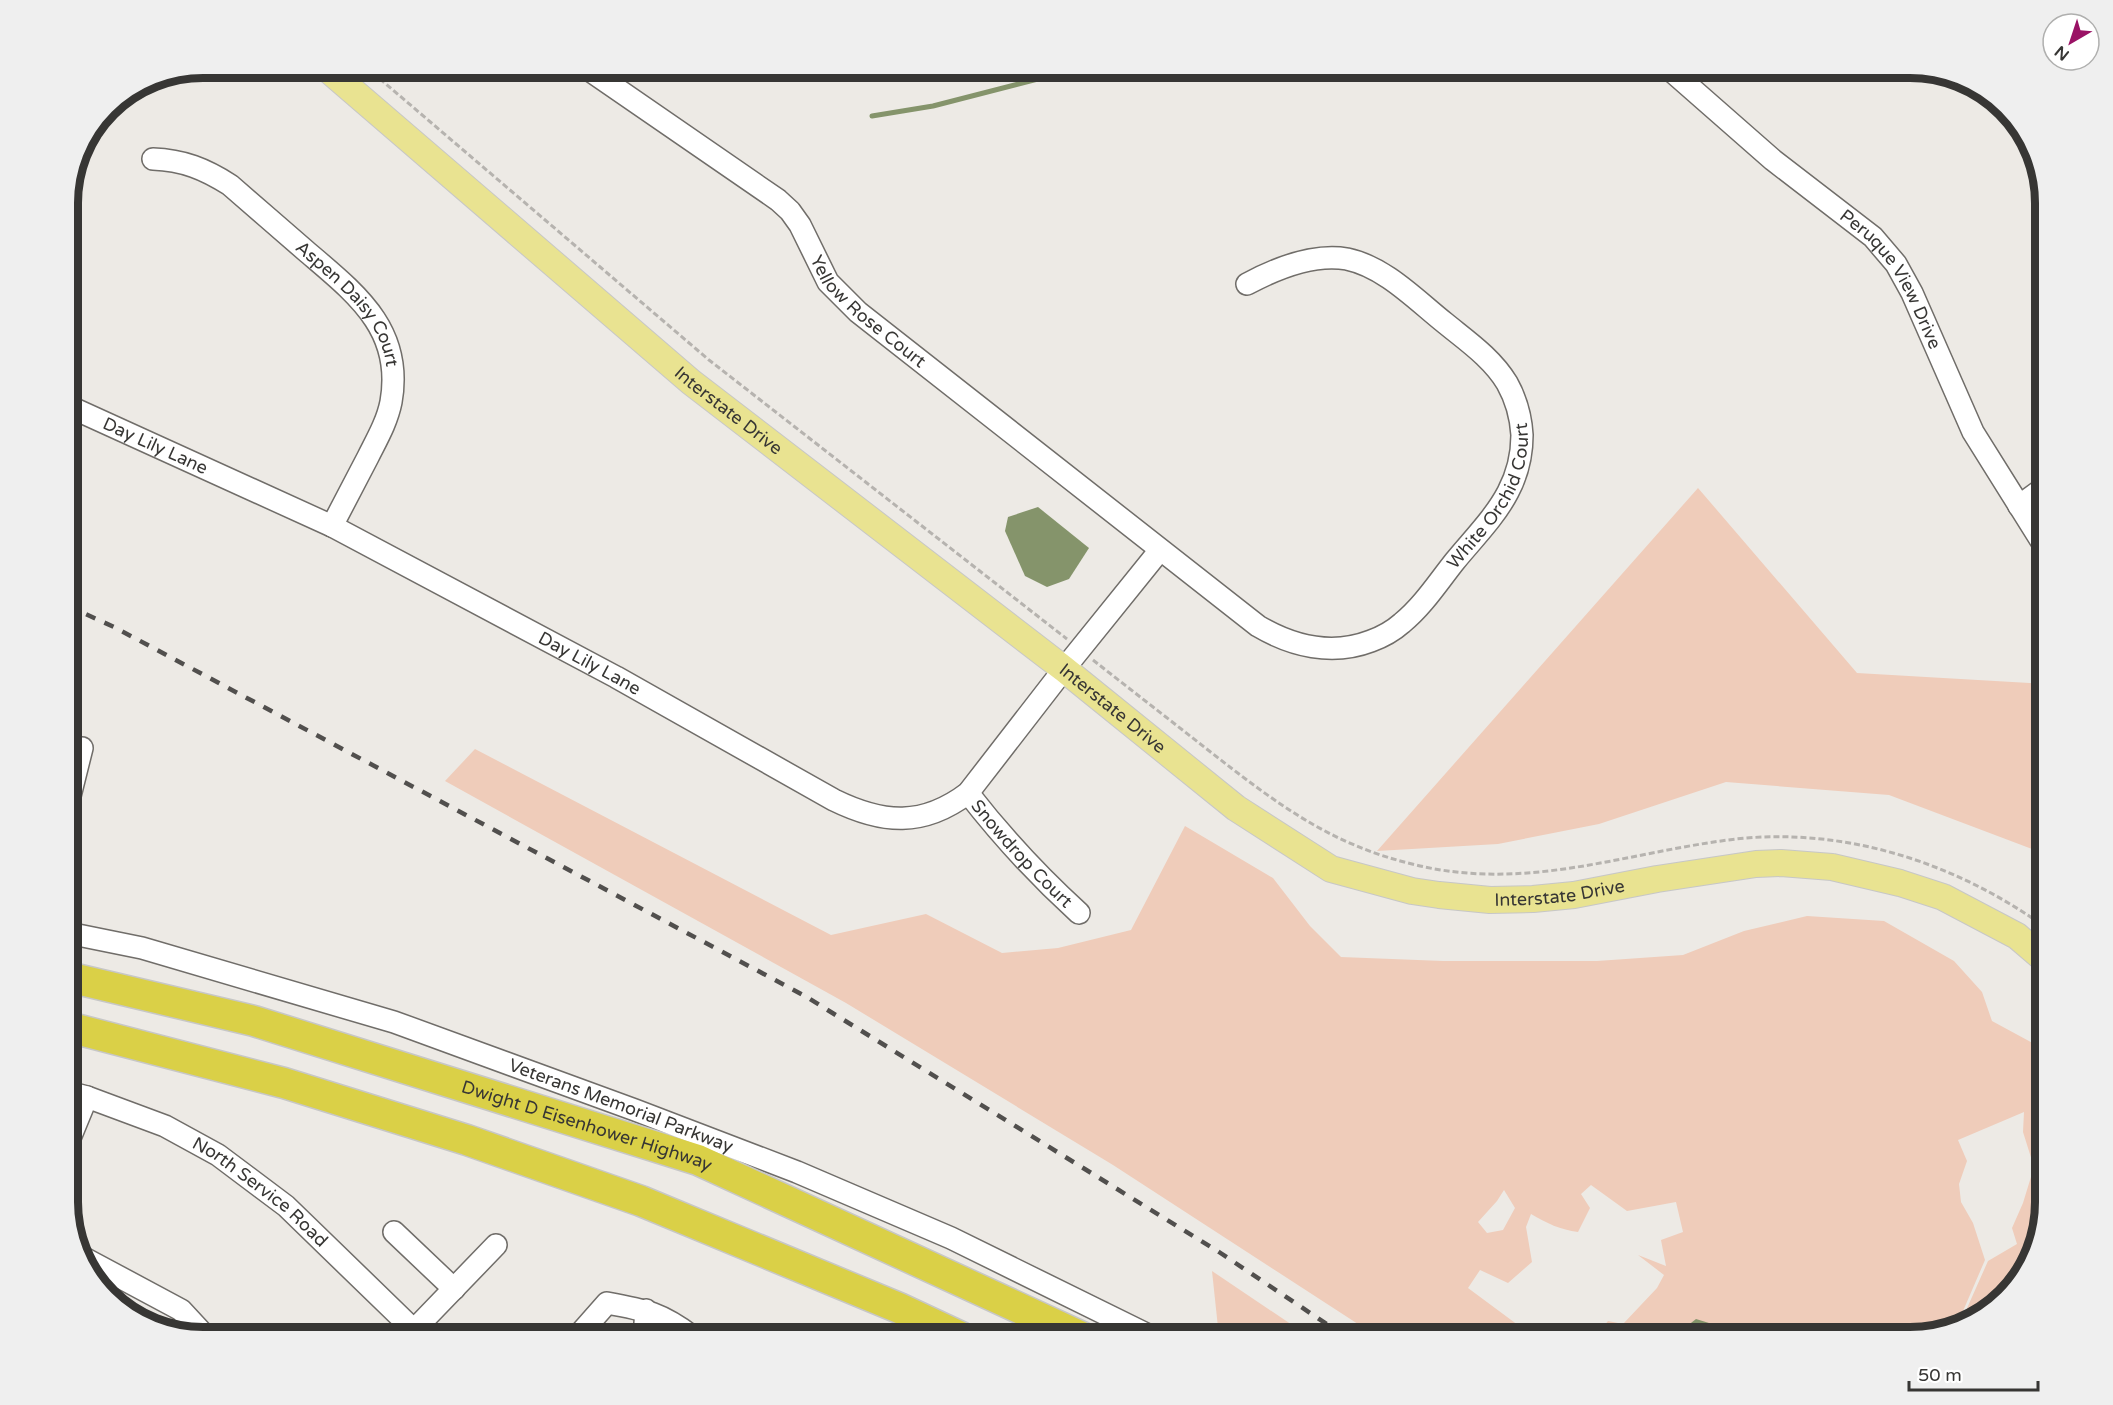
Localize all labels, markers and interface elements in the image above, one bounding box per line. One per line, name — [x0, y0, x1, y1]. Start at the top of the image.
north arrow — [2041, 12, 2101, 72]
text: N — [2051, 41, 2073, 65]
street label: Peruque View Drive — [1835, 205, 1946, 352]
street label: Aspen Daisy Court — [291, 236, 403, 368]
street label: Yellow Rose Court — [806, 252, 930, 372]
street label: Interstate Drive — [670, 362, 787, 459]
street label: Day Lily Lane — [99, 412, 211, 479]
street label: White Orchid Court — [1442, 421, 1533, 573]
street label: Day Lily Lane — [535, 627, 645, 700]
street label: Interstate Drive — [1055, 658, 1170, 758]
street label: Snowdrop Court — [966, 795, 1077, 912]
street label: Interstate Drive — [1494, 875, 1626, 911]
street label: Veterans Memorial Parkway — [506, 1054, 737, 1158]
street label: Dwight D Eisenhower Highway — [459, 1076, 716, 1176]
street label: North Service Road — [189, 1132, 332, 1251]
scale bar — [1909, 1354, 2038, 1392]
text: 50 m — [1918, 1364, 1962, 1386]

